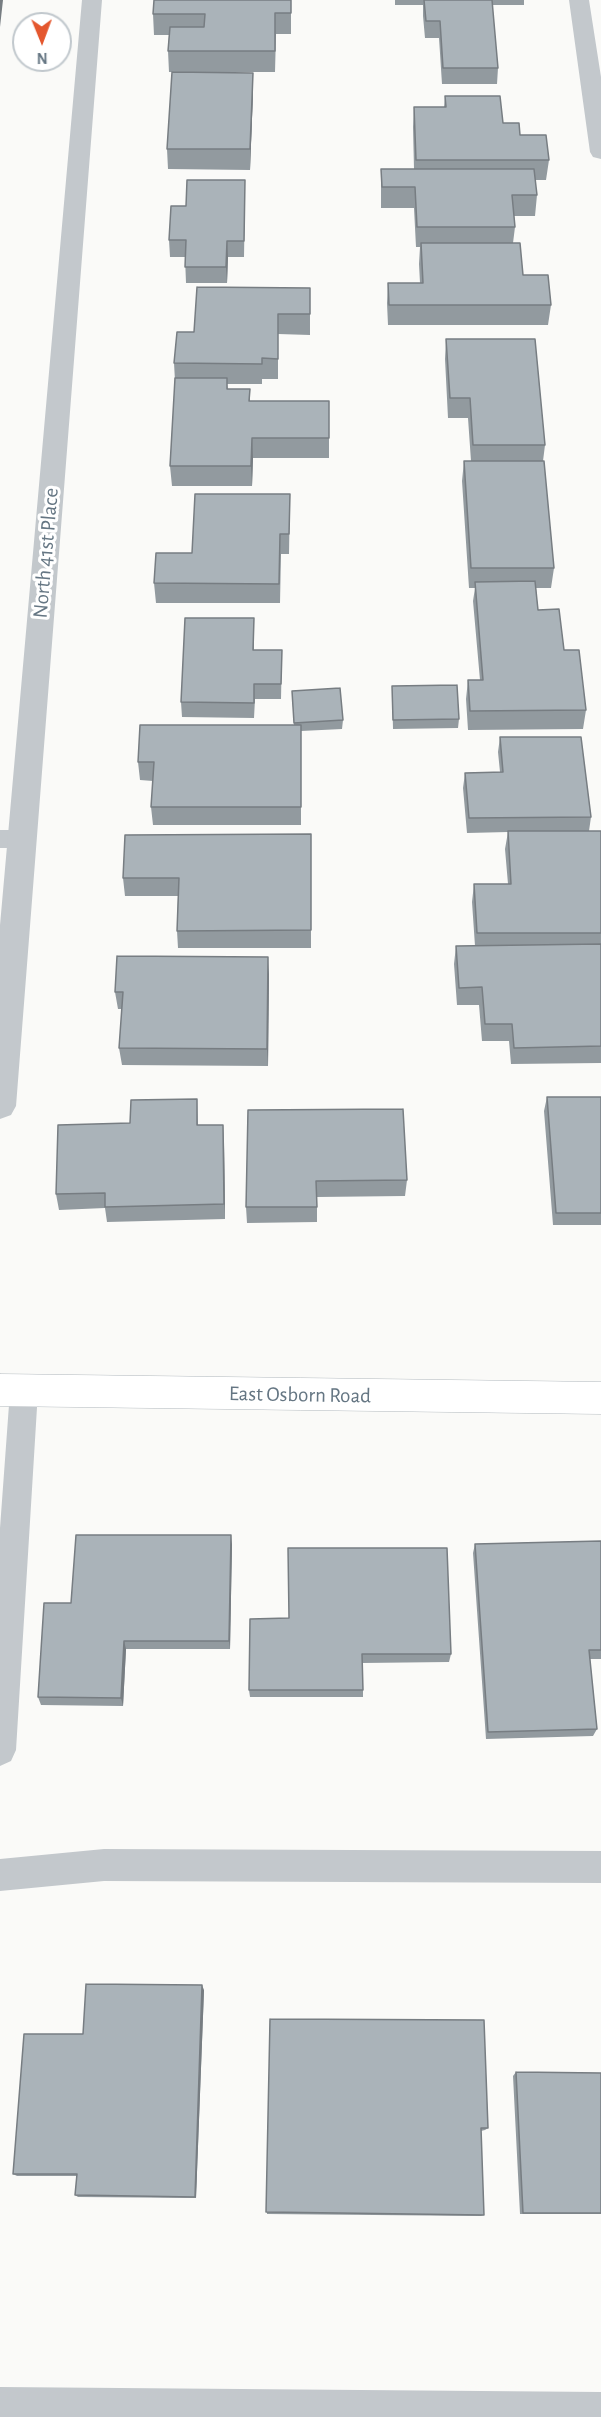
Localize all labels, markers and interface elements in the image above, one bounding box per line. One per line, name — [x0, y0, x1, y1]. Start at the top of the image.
north arrow — [12, 12, 72, 72]
text: N — [37, 50, 48, 66]
street label: North 41st Place — [28, 487, 64, 619]
street label: East Osborn Road — [229, 1381, 371, 1409]

